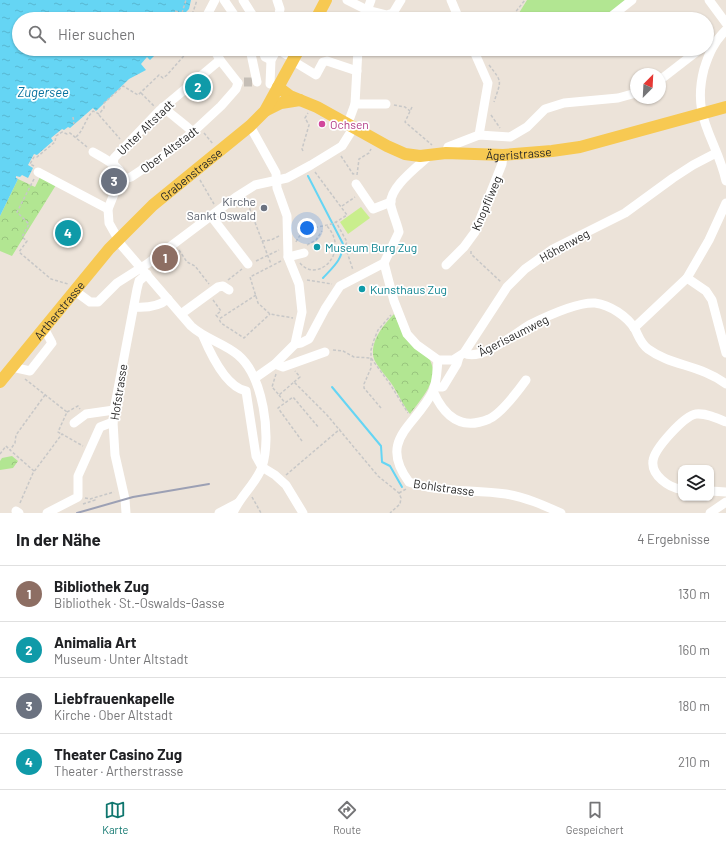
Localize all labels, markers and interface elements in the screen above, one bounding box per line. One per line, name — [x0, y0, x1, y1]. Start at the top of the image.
search box — [12, 12, 714, 56]
icon: search — [26, 23, 48, 45]
text: Hier suchen — [58, 25, 135, 43]
north arrow — [630, 68, 666, 104]
pin: 2 — [185, 72, 211, 102]
water label: Zugersee — [17, 84, 69, 100]
street label: Unter Altstadt — [114, 97, 176, 157]
place label: Ochsen — [330, 117, 369, 131]
marker: Ochsen — [317, 119, 327, 129]
street label: Ober Altstadt — [137, 123, 201, 175]
street label: Ägeristrasse — [486, 144, 552, 162]
street label: Grabenstrasse — [157, 145, 225, 203]
pin: 3 — [101, 166, 127, 196]
street label: Knopfliweg — [468, 173, 504, 233]
place label: Kirche Sankt Oswald — [187, 194, 256, 222]
marker: Kirche Sankt Oswald — [259, 203, 269, 213]
pin: 4 — [55, 218, 81, 248]
your location — [297, 218, 317, 238]
street label: Höhenweg — [537, 226, 591, 264]
place label: Museum Burg Zug — [325, 240, 417, 254]
marker: Museum Burg Zug — [312, 242, 322, 252]
pin: 1 — [152, 243, 178, 273]
street label: Artherstrasse — [31, 278, 87, 342]
place label: Kunsthaus Zug — [370, 282, 447, 296]
marker: Kunsthaus Zug — [357, 284, 367, 294]
street label: Ägerisaumweg — [476, 311, 550, 359]
street label: Hofstrasse — [107, 363, 129, 421]
map controls — [678, 465, 714, 501]
button: layers — [678, 465, 714, 501]
street label: Bohlstrasse — [412, 476, 476, 498]
text: In der Nähe — [16, 529, 101, 549]
text: 4 Ergebnisse — [637, 531, 710, 547]
text: Bibliothek Zug — [54, 577, 149, 595]
text: 1 — [27, 586, 31, 602]
text: 130 m — [678, 586, 710, 602]
text: Bibliothek · St.-Oswalds-Gasse — [54, 595, 225, 611]
text: Animalia Art — [54, 633, 137, 651]
text: 2 — [25, 642, 33, 658]
text: 160 m — [678, 642, 710, 658]
text: Museum · Unter Altstadt — [54, 651, 188, 667]
text: Liebfrauenkapelle — [54, 689, 175, 707]
text: 3 — [25, 698, 33, 714]
text: 180 m — [678, 698, 710, 714]
text: Kirche · Ober Altstadt — [54, 707, 173, 723]
text: Theater Casino Zug — [54, 745, 182, 763]
text: 4 — [25, 754, 33, 770]
text: 210 m — [678, 754, 710, 770]
text: Theater · Artherstrasse — [54, 763, 184, 779]
tab: Karte — [102, 799, 128, 836]
tab: Route — [333, 799, 361, 836]
tab: Gespeichert — [566, 799, 624, 836]

